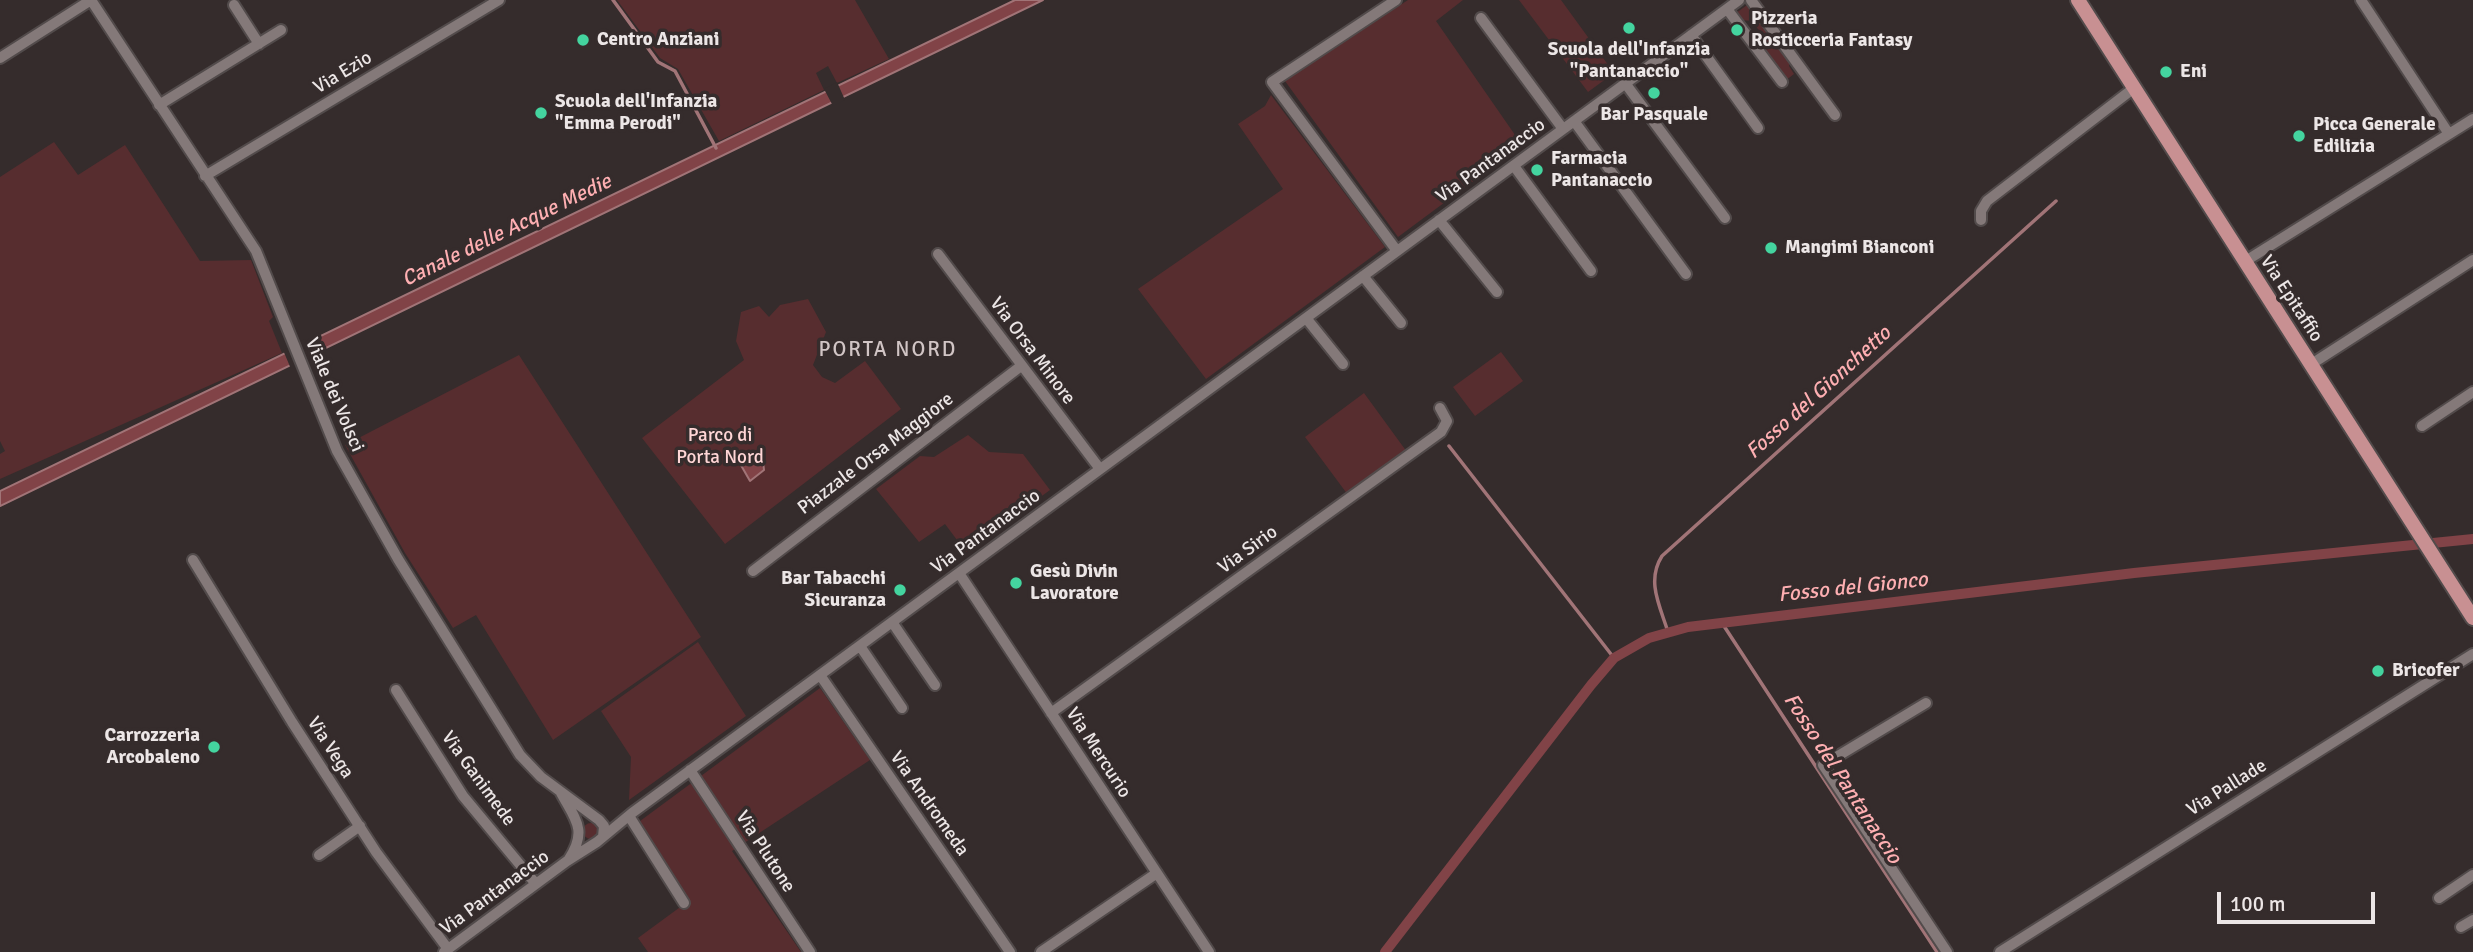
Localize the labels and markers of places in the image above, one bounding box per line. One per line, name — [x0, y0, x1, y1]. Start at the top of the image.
place label: Pizzeria Rosticceria Fantasy — [1751, 8, 1912, 52]
marker: Scuola dell'Infanzia "Pantanaccio" — [1621, 20, 1637, 36]
marker: Pizzeria Rosticceria Fantasy — [1729, 22, 1745, 38]
place label: Centro Anziani — [597, 29, 719, 51]
marker: Centro Anziani — [575, 32, 591, 48]
place label: Scuola dell'Infanzia "Pantanaccio" — [1548, 39, 1710, 83]
place label: Eni — [2180, 61, 2207, 83]
marker: Eni — [2158, 64, 2174, 80]
marker: Bar Pasquale — [1646, 85, 1662, 101]
place label: Scuola dell'Infanzia "Emma Perodi" — [555, 91, 717, 135]
place label: Bar Pasquale — [1600, 104, 1708, 126]
marker: Scuola dell'Infanzia "Emma Perodi" — [533, 105, 549, 121]
place label: Picca Generale Edilizia — [2313, 114, 2436, 158]
marker: Picca Generale Edilizia — [2291, 128, 2307, 144]
place label: Farmacia Pantanaccio — [1551, 148, 1653, 192]
marker: Farmacia Pantanaccio — [1529, 162, 1545, 178]
place label: Mangimi Bianconi — [1785, 237, 1934, 259]
marker: Mangimi Bianconi — [1763, 240, 1779, 256]
place label: Gesù Divin Lavoratore — [1030, 561, 1119, 605]
place label: Bar Tabacchi Sicuranza — [781, 568, 886, 612]
marker: Gesù Divin Lavoratore — [1008, 575, 1024, 591]
marker: Bar Tabacchi Sicuranza — [892, 582, 908, 598]
place label: Bricofer — [2392, 660, 2460, 682]
marker: Bricofer — [2370, 663, 2386, 679]
place label: Carrozzeria Arcobaleno — [104, 725, 200, 769]
marker: Carrozzeria Arcobaleno — [206, 739, 222, 755]

